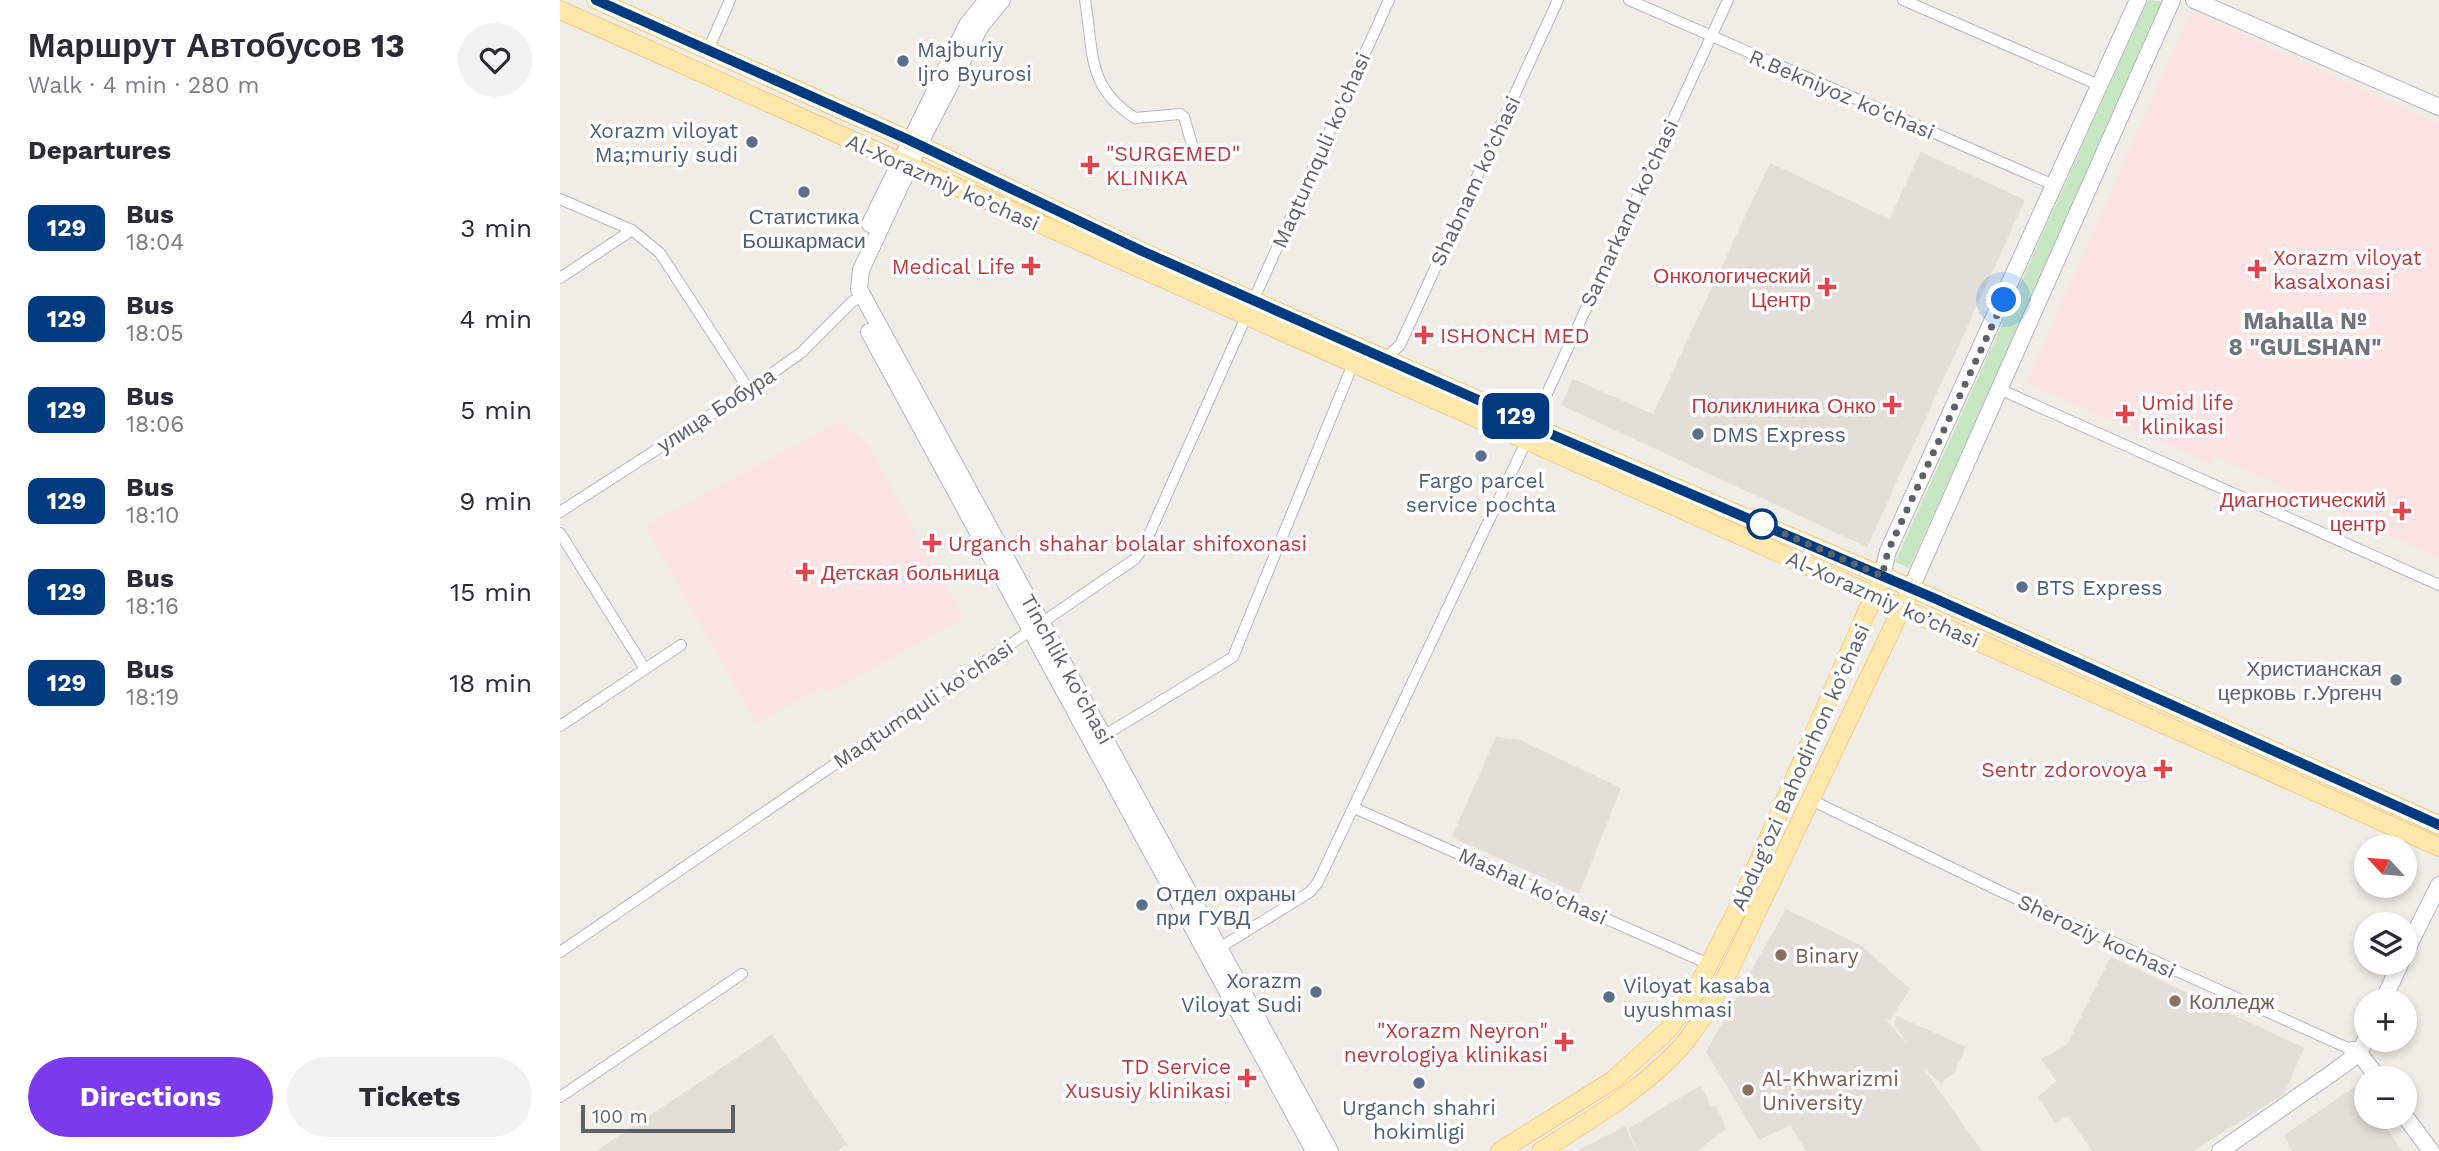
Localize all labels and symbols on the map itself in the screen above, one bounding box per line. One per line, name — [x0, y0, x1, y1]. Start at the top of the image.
place label: Majburiy Ijro Byurosi — [917, 37, 1032, 86]
street label: R.Bekniyoz ko'chasi — [1746, 44, 1938, 144]
street label: Maqtumquli ko'chasi — [1267, 48, 1375, 252]
marker: Majburiy Ijro Byurosi — [895, 53, 911, 69]
street label: Shabnam ko’chasi — [1425, 92, 1525, 270]
street label: Samarkand ko’chasi — [1575, 115, 1683, 311]
place label: Xorazm viloyat Ma;muriy sudi — [589, 118, 738, 167]
street label: Al-Xorazmiy ko’chasi — [843, 128, 1043, 236]
marker: Xorazm viloyat Ma;muriy sudi — [744, 134, 760, 150]
place label: "SURGEMED" KLINIKA — [1106, 141, 1240, 190]
marker: "SURGEMED" KLINIKA — [1080, 155, 1100, 175]
marker: Статистика Бошкармаси — [796, 184, 812, 200]
place label: Статистика Бошкармаси — [742, 204, 866, 253]
place label: Xorazm viloyat kasalxonasi — [2273, 245, 2422, 294]
place label: Medical Life — [892, 254, 1015, 279]
marker: Medical Life — [1021, 256, 1041, 276]
marker: Xorazm viloyat kasalxonasi — [2247, 259, 2267, 279]
place label: Онкологический Центр — [1653, 263, 1811, 312]
marker: Онкологический Центр — [1817, 277, 1837, 297]
your location — [1986, 282, 2021, 317]
district label: Mahalla № 8 "GULSHAN" — [2229, 308, 2381, 361]
place label: ISHONCH MED — [1440, 323, 1590, 348]
marker: ISHONCH MED — [1414, 325, 1434, 345]
street label: улица Бобура — [652, 362, 780, 457]
place label: Umid life klinikasi — [2141, 390, 2234, 439]
line badge: 129 — [1476, 393, 1556, 439]
place label: Поликлиника Онко — [1691, 393, 1876, 418]
marker: Поликлиника Онко — [1882, 395, 1902, 415]
marker: Umid life klinikasi — [2115, 404, 2135, 424]
place label: DMS Express — [1712, 422, 1846, 447]
marker: DMS Express — [1690, 426, 1706, 442]
marker: Fargo parcel service pochta — [1473, 448, 1489, 464]
place label: Fargo parcel service pochta — [1406, 468, 1556, 517]
place label: Диагностический центр — [2220, 487, 2386, 536]
marker: Диагностический центр — [2392, 501, 2412, 521]
unlabelled marker — [1747, 509, 1777, 539]
place label: Urganch shahar bolalar shifoxonasi — [948, 531, 1307, 556]
marker: Urganch shahar bolalar shifoxonasi — [922, 533, 942, 553]
street label: Al-Xorazmiy ko’chasi — [1783, 545, 1983, 653]
place label: Детская больница — [821, 560, 1000, 585]
marker: Детская больница — [795, 562, 815, 582]
place label: BTS Express — [2036, 575, 2162, 600]
marker: BTS Express — [2014, 579, 2030, 595]
street label: Tinchlik ko'chasi — [1015, 590, 1119, 748]
street label: Abdug’ozi Bahodirhon ko’chasi — [1725, 620, 1875, 914]
street label: Maqtumquli ko'chasi — [828, 635, 1018, 773]
place label: Христианская церковь г.Ургенч — [2218, 656, 2382, 705]
marker: Христианская церковь г.Ургенч — [2388, 672, 2404, 688]
place label: Sentr zdorovoya — [1981, 757, 2147, 782]
marker: Sentr zdorovoya — [2153, 759, 2173, 779]
north arrow — [2354, 835, 2417, 898]
street label: Mashal ko'chasi — [1455, 842, 1611, 930]
place label: Отдел охраны при ГУВД — [1156, 881, 1296, 930]
street label: Sheroziy kochasi — [2014, 889, 2180, 983]
marker: Отдел охраны при ГУВД — [1134, 897, 1150, 913]
place label: Binary — [1795, 943, 1859, 968]
marker: Binary — [1773, 947, 1789, 963]
place label: Xorazm Viloyat Sudi — [1181, 968, 1302, 1017]
place label: Viloyat kasaba uyushmasi — [1623, 973, 1771, 1022]
marker: Xorazm Viloyat Sudi — [1308, 984, 1324, 1000]
marker: Viloyat kasaba uyushmasi — [1601, 989, 1617, 1005]
place label: Колледж — [2189, 989, 2274, 1014]
marker: Колледж — [2167, 993, 2183, 1009]
place label: "Xorazm Neyron" nevrologiya klinikasi — [1344, 1018, 1548, 1067]
marker: "Xorazm Neyron" nevrologiya klinikasi — [1554, 1032, 1574, 1052]
place label: TD Service Xususiy klinikasi — [1065, 1054, 1231, 1103]
place label: Al-Khwarizmi University — [1762, 1066, 1899, 1115]
marker: TD Service Xususiy klinikasi — [1237, 1068, 1257, 1088]
marker: Urganch shahri hokimligi — [1411, 1075, 1427, 1091]
marker: Al-Khwarizmi University — [1740, 1082, 1756, 1098]
place label: Urganch shahri hokimligi — [1342, 1095, 1496, 1144]
scale bar — [581, 1102, 735, 1134]

